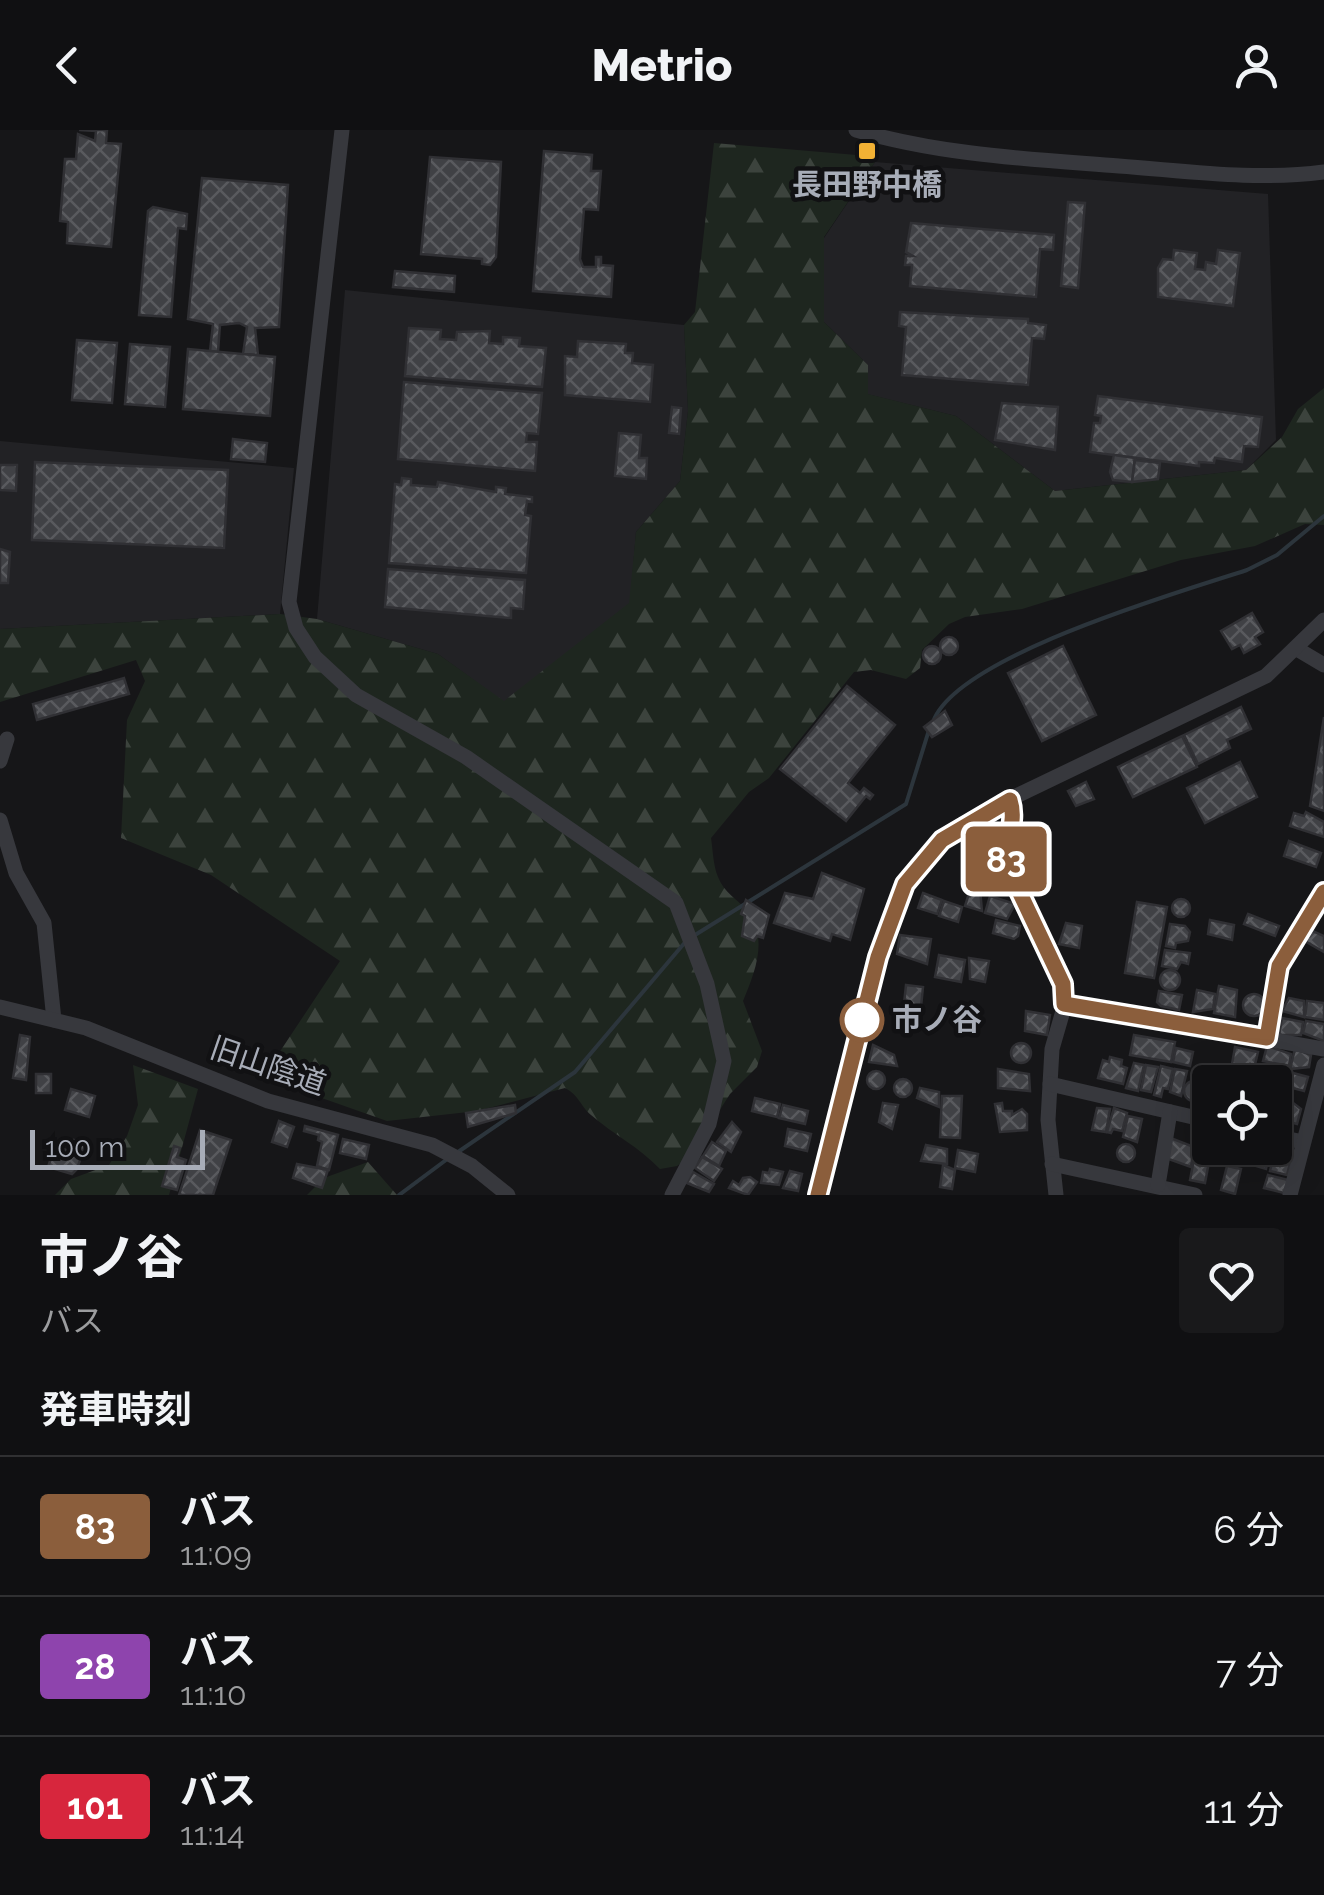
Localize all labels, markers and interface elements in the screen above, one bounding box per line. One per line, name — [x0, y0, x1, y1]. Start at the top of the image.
icon: back — [40, 38, 95, 93]
icon: person — [1229, 38, 1284, 93]
text: Metrio — [592, 39, 732, 92]
marker: 長田野中橋 — [856, 140, 878, 162]
place label: 長田野中橋 — [792, 167, 942, 202]
line badge: 83 — [961, 826, 1051, 892]
text: 83 — [986, 839, 1026, 880]
marker: 市ノ谷 — [841, 999, 883, 1041]
place label: 市ノ谷 — [892, 1002, 982, 1037]
street label: 旧山陰道 — [206, 1029, 331, 1102]
map controls — [1192, 1065, 1292, 1165]
button: locate — [1192, 1065, 1292, 1165]
scale bar — [30, 1125, 205, 1170]
text: 100 m — [45, 1131, 124, 1164]
button: heart — [1179, 1228, 1284, 1333]
text: 市ノ谷 — [40, 1229, 184, 1285]
text: バス — [40, 1302, 104, 1339]
text: 発車時刻 — [40, 1387, 192, 1432]
text: バス — [180, 1488, 256, 1533]
text: 83 — [75, 1506, 115, 1547]
text: 6 分 — [1213, 1507, 1284, 1552]
text: 11:09 — [180, 1535, 252, 1572]
text: バス — [180, 1628, 256, 1673]
text: 28 — [75, 1646, 115, 1687]
text: 7 分 — [1216, 1647, 1284, 1692]
text: 11:10 — [180, 1675, 247, 1712]
text: バス — [180, 1768, 256, 1813]
text: 101 — [67, 1786, 123, 1827]
text: 11 分 — [1204, 1787, 1284, 1832]
text: 11:14 — [180, 1815, 245, 1852]

